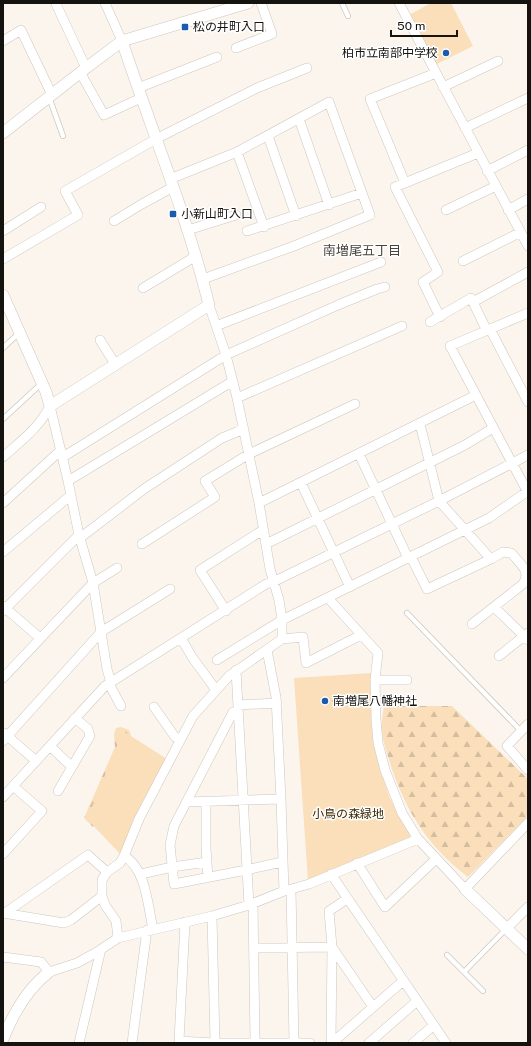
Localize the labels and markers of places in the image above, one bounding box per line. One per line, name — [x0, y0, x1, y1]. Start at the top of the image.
place label: 松の井町入口 — [193, 20, 265, 34]
marker: 松の井町入口 — [180, 22, 190, 32]
place label: 柏市立南部中学校 — [342, 46, 438, 60]
marker: 柏市立南部中学校 — [441, 48, 451, 58]
place label: 小新山町入口 — [181, 207, 253, 221]
marker: 小新山町入口 — [168, 209, 178, 219]
place label: 南増尾八幡神社 — [333, 694, 417, 708]
marker: 南増尾八幡神社 — [320, 696, 330, 706]

